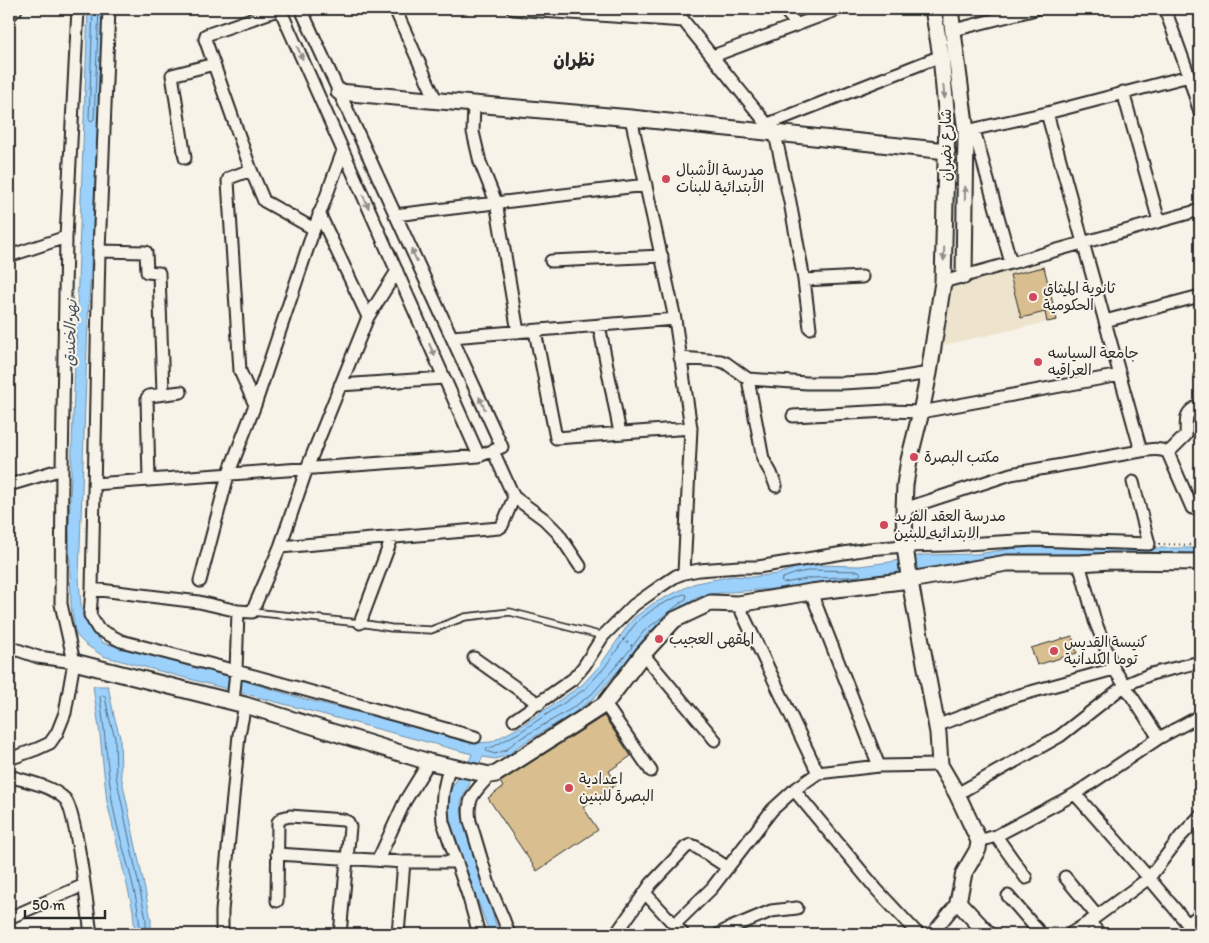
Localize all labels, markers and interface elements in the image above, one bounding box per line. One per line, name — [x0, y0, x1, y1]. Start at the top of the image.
one-way arrow — [296, 46, 304, 60]
district label: نظران — [553, 49, 595, 71]
one-way arrow — [940, 84, 948, 100]
street label: شارع نضران — [937, 109, 956, 181]
place label: مدرسة الأشبال الأبتدائية للبنات — [676, 160, 764, 196]
marker: مدرسة الأشبال الأبتدائية للبنات — [660, 173, 672, 185]
one-way arrow — [961, 184, 969, 200]
one-way arrow — [362, 195, 370, 209]
one-way arrow — [940, 246, 948, 262]
one-way arrow — [410, 248, 418, 262]
place label: ثانوية الميثاق الحكومية — [1043, 279, 1116, 314]
marker: ثانوية الميثاق الحكومية — [1027, 291, 1039, 303]
water label: نهر الخندق — [59, 297, 81, 367]
one-way arrow — [428, 343, 436, 357]
place label: جامعة السياسه العراقيه — [1048, 344, 1139, 379]
marker: جامعة السياسه العراقيه — [1032, 356, 1044, 368]
one-way arrow — [477, 396, 485, 410]
place label: مكتب البصرة — [924, 448, 999, 466]
marker: مكتب البصرة — [908, 451, 920, 463]
place label: مدرسة العقد الفريد الابتدائيه للبنين — [894, 507, 1006, 542]
marker: مدرسة العقد الفريد الابتدائيه للبنين — [878, 519, 890, 531]
place label: المقهى العجيب — [669, 630, 754, 649]
marker: المقهى العجيب — [653, 633, 665, 645]
place label: كنيسة القديس توما الكلدانية — [1064, 633, 1147, 668]
marker: كنيسة القديس توما الكلدانية — [1048, 645, 1060, 657]
place label: اعدادية البصرة للبنين — [579, 770, 654, 805]
marker: اعدادية البصرة للبنين — [563, 782, 575, 794]
scale bar — [25, 888, 105, 920]
text: 50 m — [32, 896, 65, 914]

